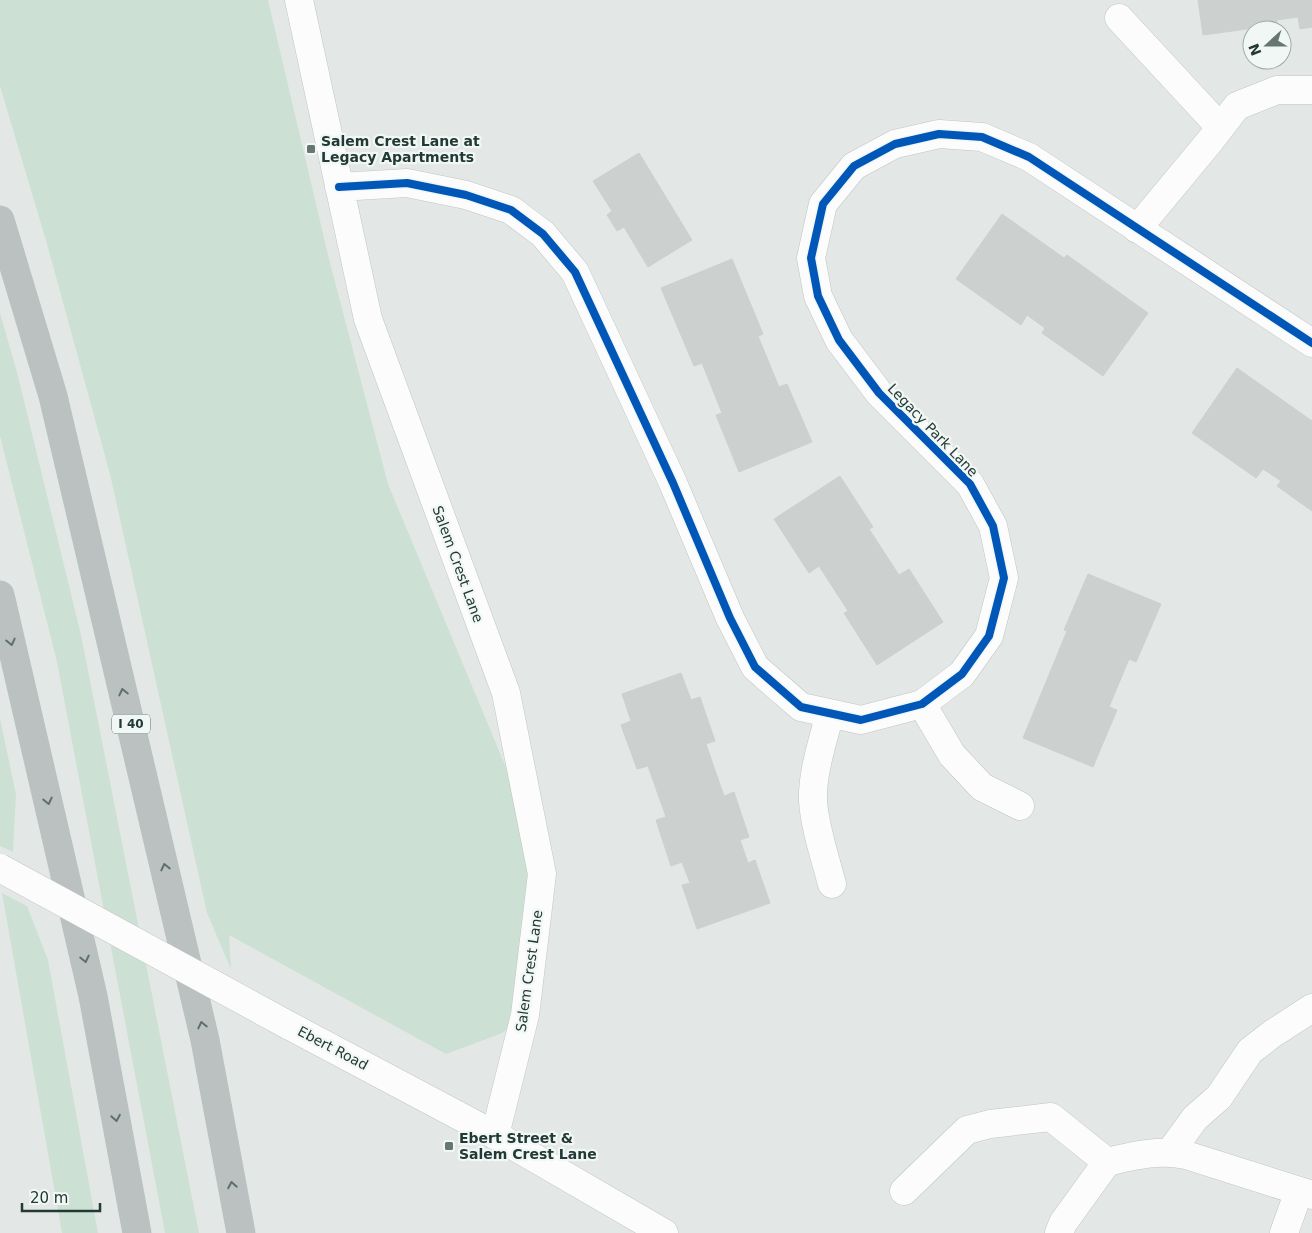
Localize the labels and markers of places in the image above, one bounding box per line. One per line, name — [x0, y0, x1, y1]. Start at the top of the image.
place label: Salem Crest Lane at Legacy Apartments — [321, 133, 480, 165]
marker: Salem Crest Lane at Legacy Apartments — [305, 143, 317, 155]
place label: Ebert Street & Salem Crest Lane — [459, 1130, 597, 1162]
marker: Ebert Street & Salem Crest Lane — [443, 1140, 455, 1152]

